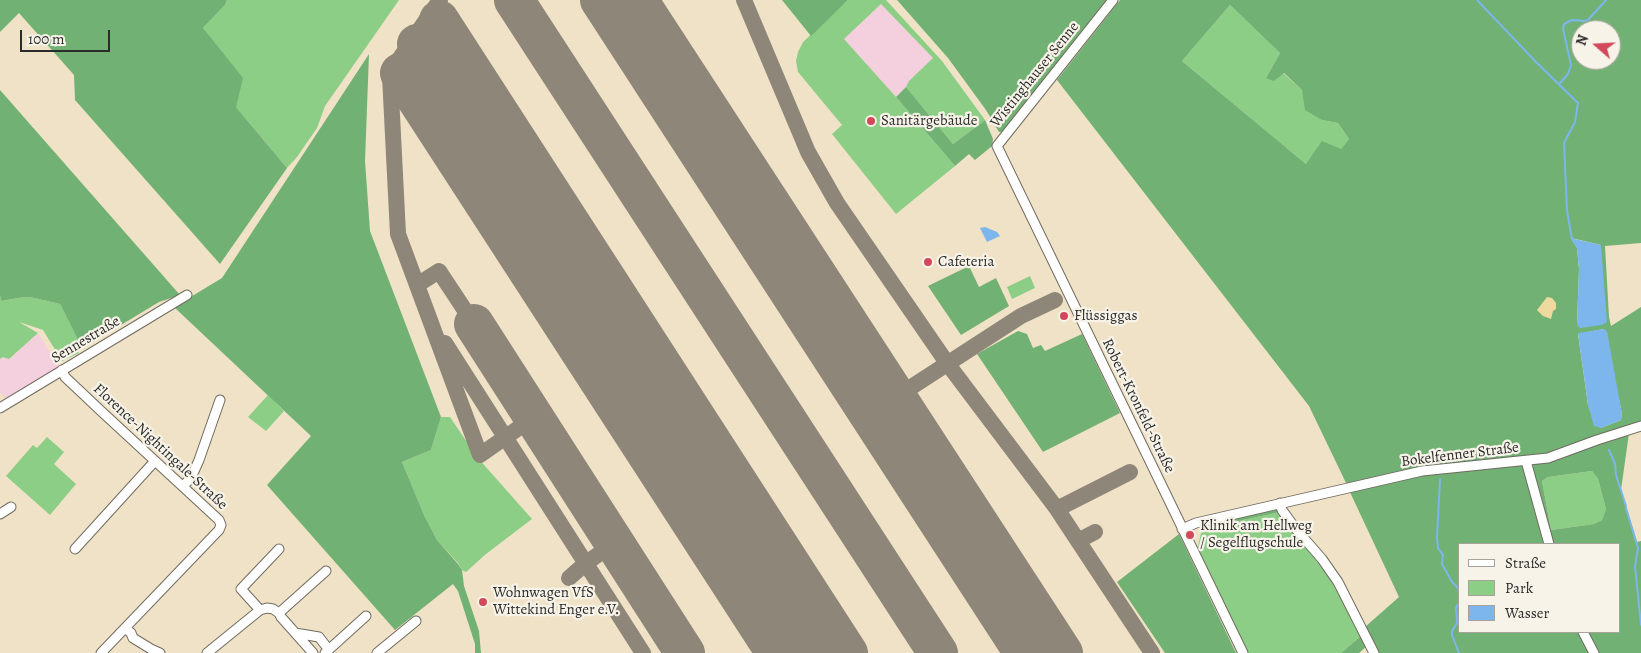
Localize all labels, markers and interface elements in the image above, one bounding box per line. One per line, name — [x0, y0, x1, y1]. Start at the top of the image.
street label: Wistinghauser Senne — [987, 19, 1083, 131]
scale bar — [22, 20, 112, 52]
north arrow — [1571, 20, 1621, 70]
text: 100 m — [28, 29, 65, 49]
text: N — [1572, 32, 1593, 48]
place label: Sanitärgebäude — [881, 112, 978, 130]
marker: Sanitärgebäude — [865, 115, 877, 127]
place label: Cafeteria — [938, 253, 994, 271]
marker: Cafeteria — [922, 256, 934, 268]
place label: Flüssiggas — [1074, 307, 1138, 325]
marker: Flüssiggas — [1058, 310, 1070, 322]
street label: Sennestraße — [49, 313, 123, 367]
street label: Robert-Kronfeld-Straße — [1098, 336, 1178, 476]
street label: Florence-Nightingale-Straße — [89, 380, 231, 514]
street label: Bokelfenner Straße — [1400, 439, 1520, 471]
place label: Klinik am Hellweg / Segelflugschule — [1200, 517, 1312, 552]
marker: Klinik am Hellweg / Segelflugschule — [1184, 529, 1196, 541]
legend — [1458, 543, 1621, 633]
text: Straße — [1505, 553, 1546, 573]
text: Park — [1505, 578, 1533, 598]
place label: Wohnwagen VfS Wittekind Enger e.V. — [493, 584, 619, 619]
marker: Wohnwagen VfS Wittekind Enger e.V. — [477, 596, 489, 608]
text: Wasser — [1505, 603, 1549, 623]

